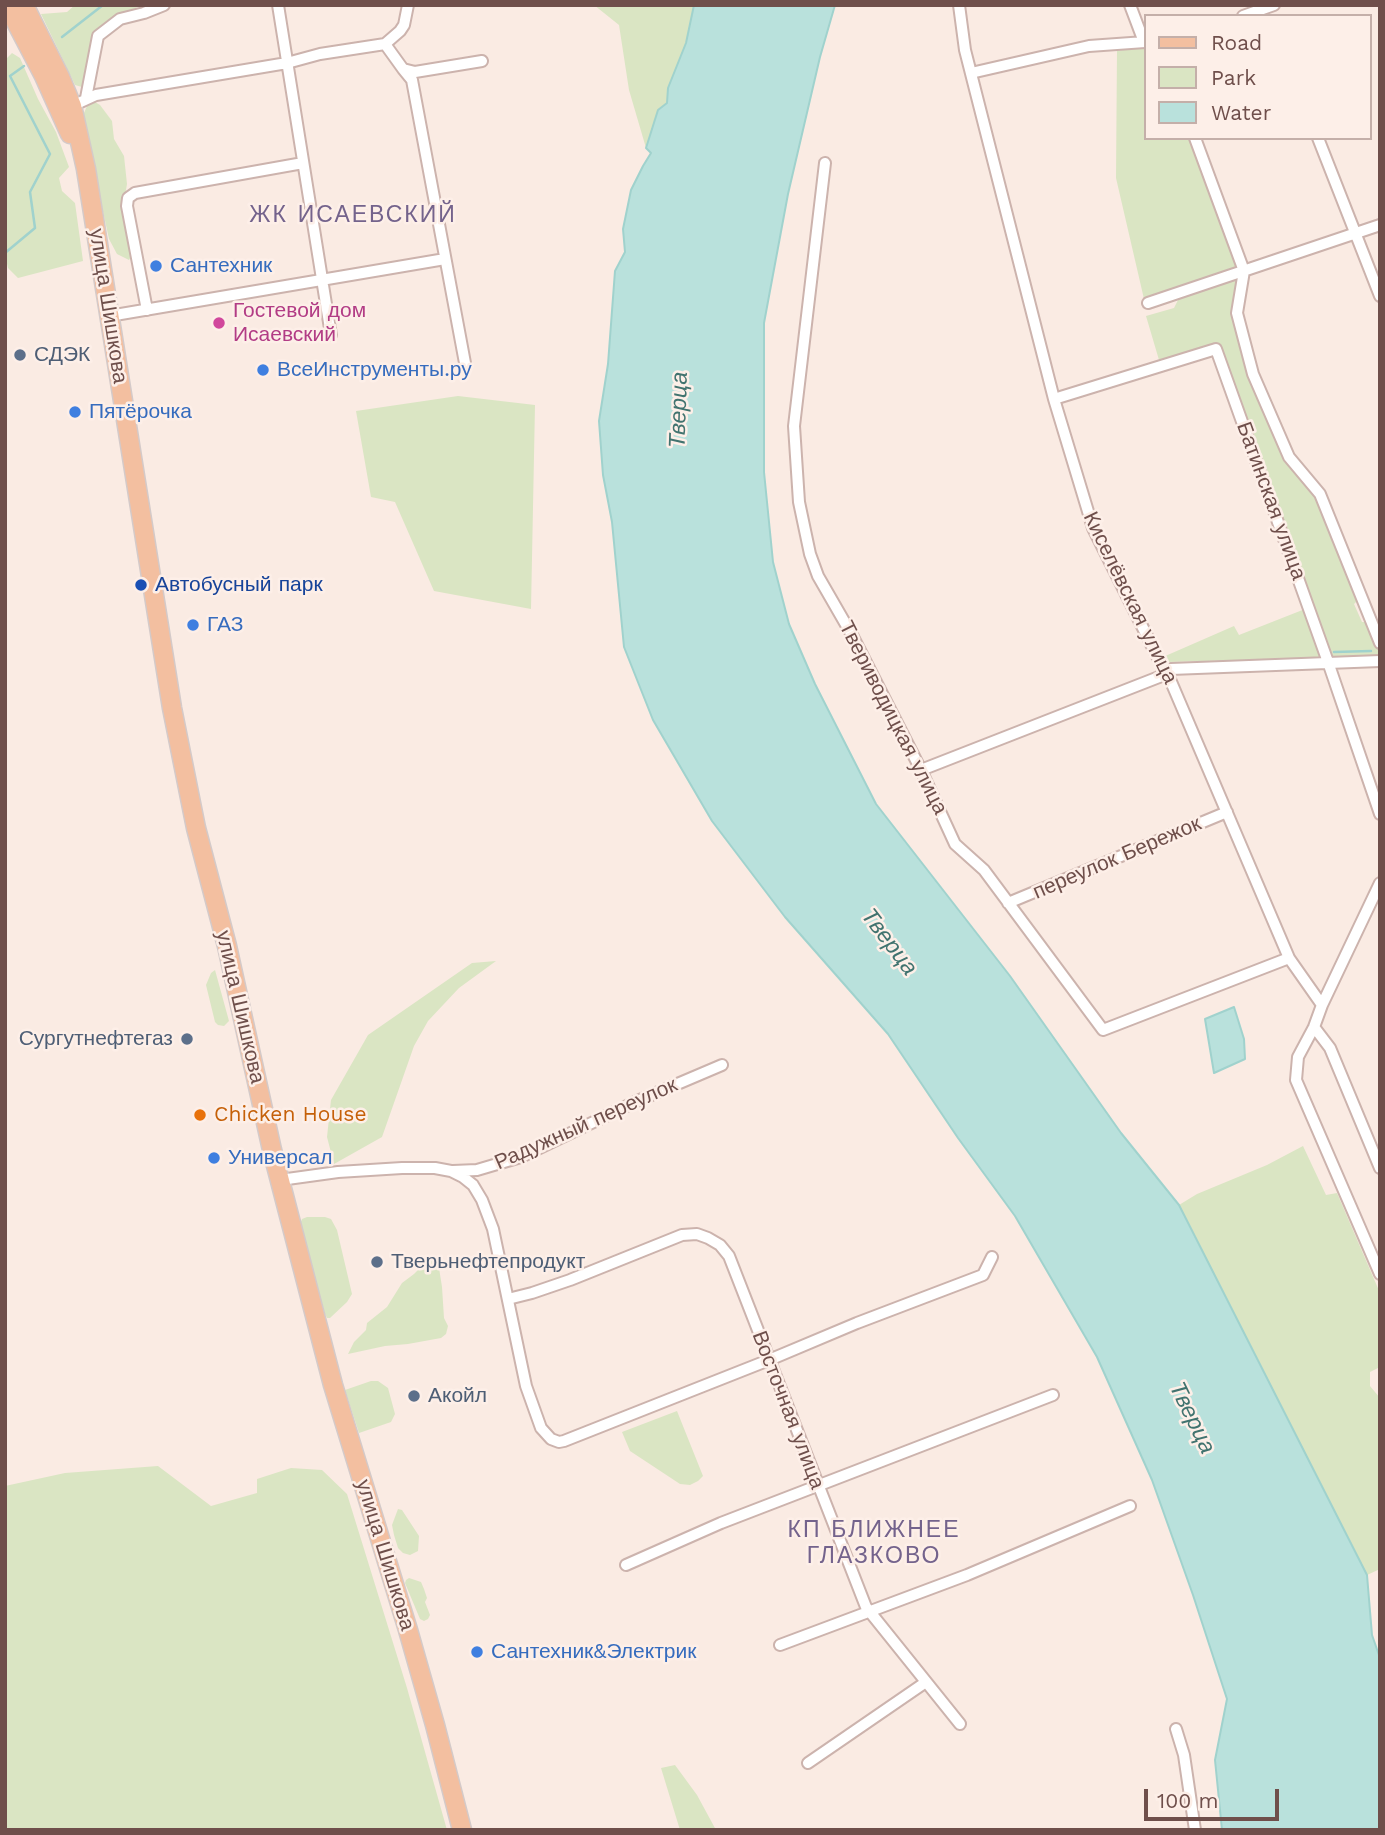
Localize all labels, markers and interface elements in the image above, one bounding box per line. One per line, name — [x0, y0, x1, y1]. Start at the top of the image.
legend — [1144, 14, 1371, 140]
text: Road — [1211, 30, 1262, 55]
text: Park — [1211, 65, 1256, 90]
text: Water — [1211, 100, 1271, 125]
district label: ЖК ИСАЕВСКИЙ — [251, 201, 455, 229]
street label: улица Шишкова — [83, 227, 133, 385]
place label: Сантехник — [170, 253, 272, 279]
marker: Сантехник — [148, 258, 164, 274]
place label: Гостевой дом Исаевский — [233, 298, 366, 348]
marker: Гостевой дом Исаевский — [211, 315, 227, 331]
place label: СДЭК — [34, 342, 90, 368]
marker: СДЭК — [12, 347, 28, 363]
place label: ВсеИнструменты.ру — [277, 357, 472, 383]
marker: ВсеИнструменты.ру — [255, 362, 271, 378]
water label: Тверца — [664, 371, 694, 449]
place label: Пятёрочка — [89, 399, 192, 425]
marker: Пятёрочка — [67, 404, 83, 420]
street label: Батинская улица — [1231, 419, 1311, 583]
street label: Киселёвская улица — [1077, 508, 1183, 688]
place label: Автобусный парк — [155, 572, 323, 598]
marker: Автобусный парк — [133, 577, 149, 593]
place label: ГАЗ — [207, 612, 243, 638]
marker: ГАЗ — [185, 617, 201, 633]
street label: Твериводицкая улица — [833, 617, 953, 819]
street label: переулок Бережок — [1029, 811, 1205, 905]
water label: Тверца — [855, 903, 923, 981]
street label: улица Шишкова — [210, 928, 270, 1086]
place label: Сургутнефтегаз — [19, 1026, 173, 1052]
marker: Сургутнефтегаз — [179, 1031, 195, 1047]
street label: Радужный переулок — [491, 1072, 681, 1176]
place label: Chicken House — [214, 1102, 367, 1128]
marker: Chicken House — [192, 1107, 208, 1123]
place label: Универсал — [228, 1145, 332, 1171]
marker: Универсал — [206, 1150, 222, 1166]
place label: Тверьнефтепродукт — [391, 1249, 585, 1275]
marker: Тверьнефтепродукт — [369, 1254, 385, 1270]
street label: Восточная улица — [746, 1327, 830, 1493]
water label: Тверца — [1163, 1378, 1221, 1458]
place label: Акойл — [428, 1383, 487, 1409]
marker: Акойл — [406, 1388, 422, 1404]
street label: улица Шишкова — [350, 1477, 420, 1633]
district label: КП БЛИЖНЕЕ ГЛАЗКОВО — [789, 1516, 959, 1570]
place label: Сантехник&Электрик — [491, 1639, 696, 1665]
marker: Сантехник&Электрик — [469, 1644, 485, 1660]
scale bar — [1147, 1776, 1282, 1820]
text: 100 m — [1157, 1788, 1219, 1813]

